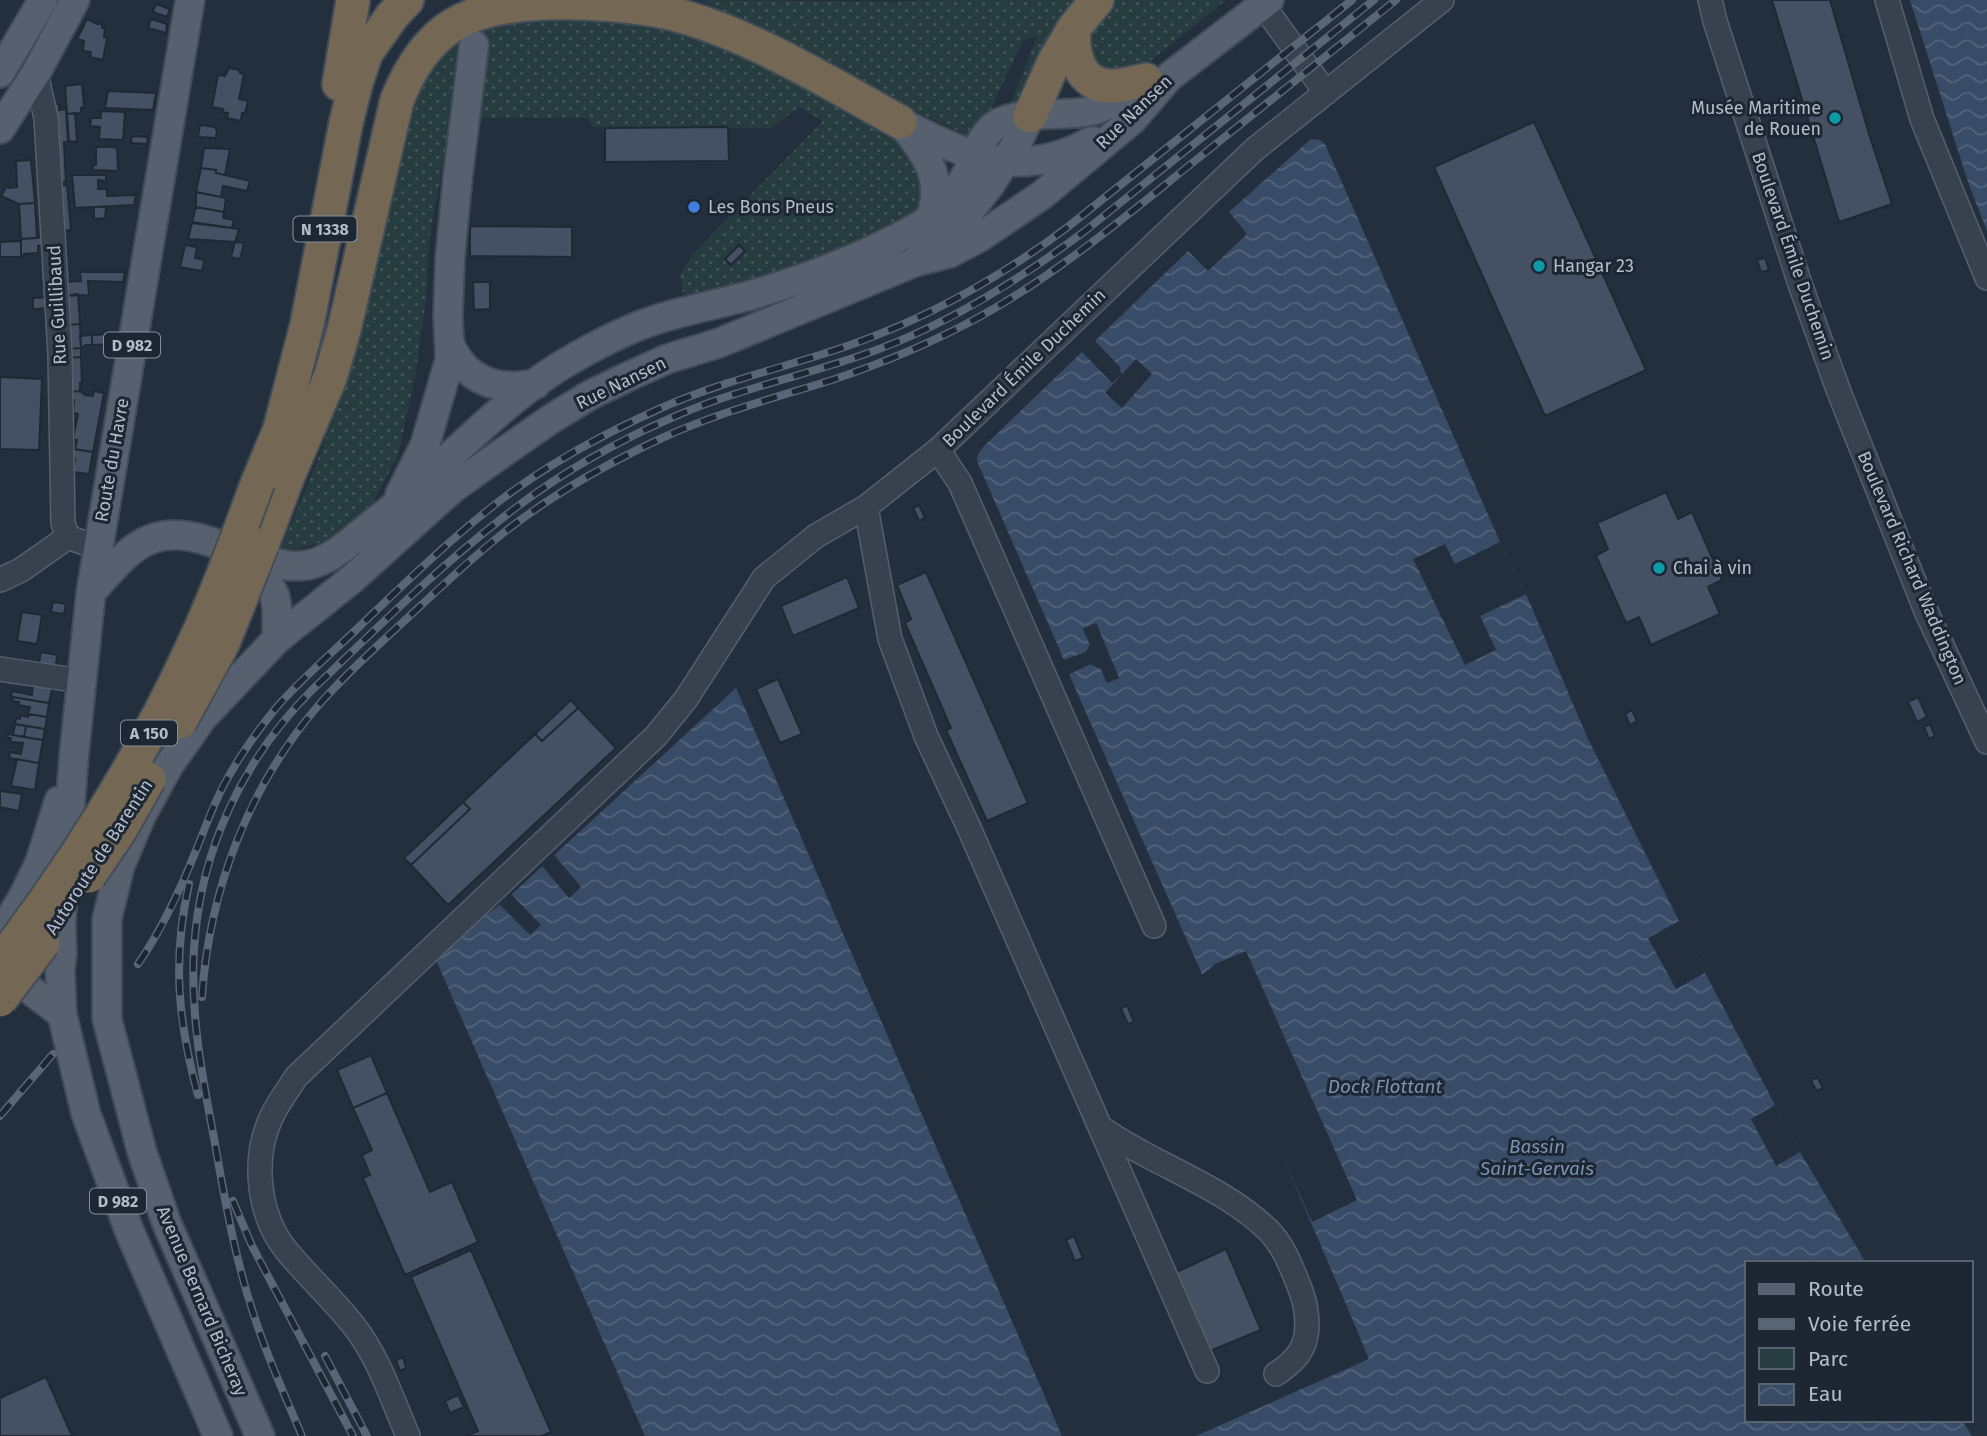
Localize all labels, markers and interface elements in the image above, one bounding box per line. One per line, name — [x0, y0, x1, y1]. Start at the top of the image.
street label: Rue Nansen — [1091, 70, 1177, 154]
place label: Musée Maritime de Rouen — [1691, 97, 1821, 140]
marker: Musée Maritime de Rouen — [1827, 110, 1843, 126]
street label: Boulevard Émile Duchemin — [1747, 149, 1840, 363]
place label: Les Bons Pneus — [708, 196, 834, 218]
marker: Les Bons Pneus — [686, 199, 702, 215]
road number: N 1338 — [294, 216, 356, 242]
street label: Rue Guillibaud — [43, 244, 71, 366]
place label: Hangar 23 — [1553, 255, 1634, 277]
marker: Hangar 23 — [1531, 258, 1547, 274]
street label: Boulevard Émile Duchemin — [937, 283, 1110, 452]
road number: D 982 — [104, 332, 160, 358]
street label: Rue Nansen — [572, 352, 670, 414]
street label: Route du Havre — [90, 396, 134, 524]
street label: Boulevard Richard Waddington — [1853, 448, 1971, 688]
place label: Chai à vin — [1673, 557, 1752, 579]
marker: Chai à vin — [1651, 560, 1667, 576]
road number: A 150 — [121, 720, 177, 746]
street label: Autoroute de Barentin — [41, 775, 157, 939]
water label: Dock Flottant — [1328, 1075, 1442, 1098]
water label: Bassin Saint-Gervais — [1479, 1135, 1594, 1180]
road number: D 982 — [90, 1189, 146, 1214]
street label: Avenue Bernard Bicheray — [152, 1203, 252, 1399]
legend — [1745, 1261, 1973, 1422]
text: Route — [1808, 1276, 1864, 1302]
text: Voie ferrée — [1808, 1311, 1911, 1337]
text: Parc — [1808, 1346, 1848, 1372]
text: Eau — [1808, 1381, 1843, 1407]

